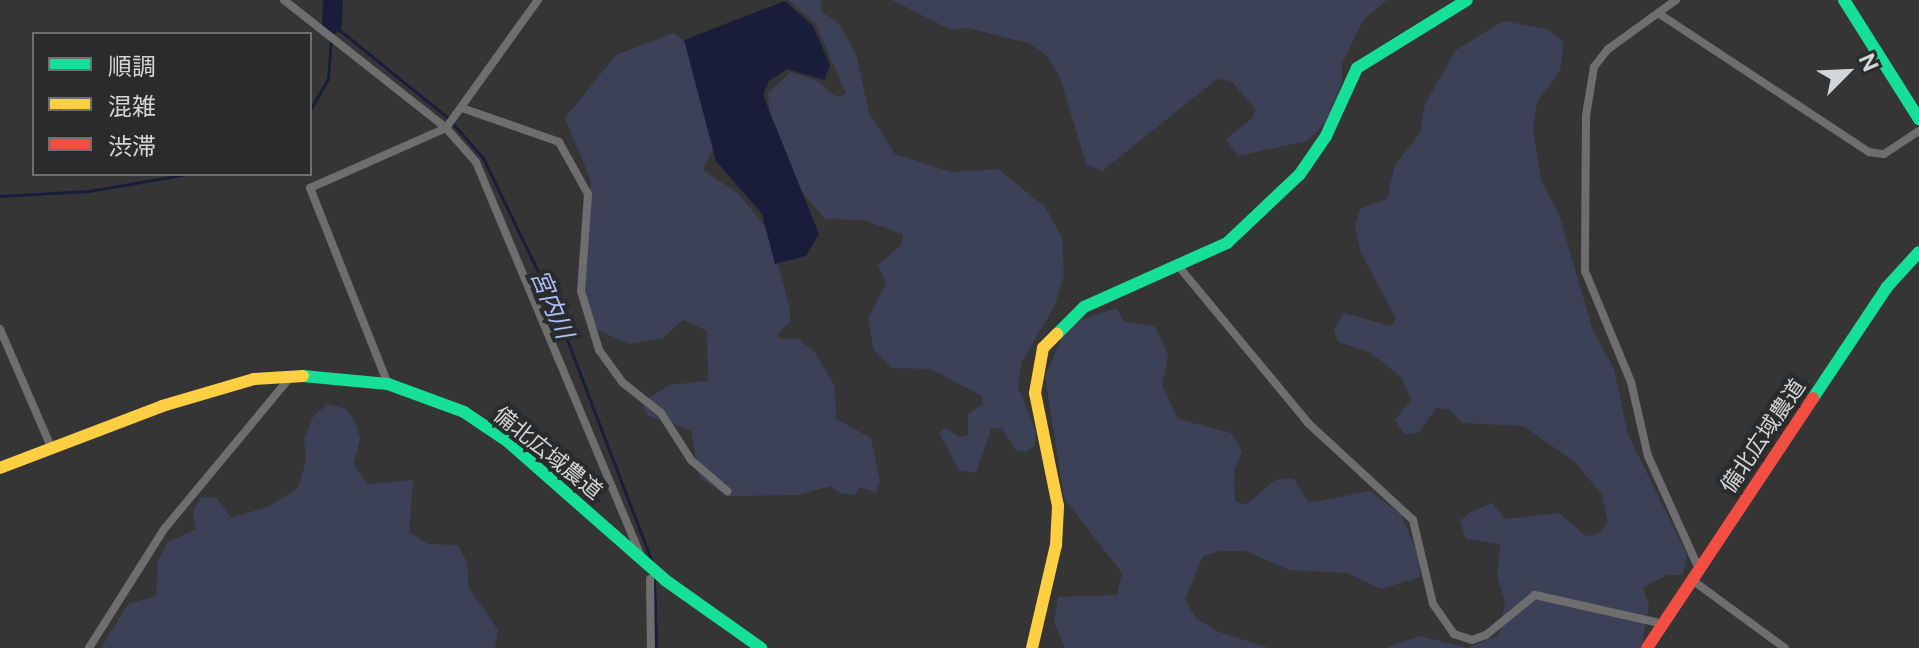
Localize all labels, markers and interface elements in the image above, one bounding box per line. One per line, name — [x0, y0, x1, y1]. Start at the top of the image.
legend — [32, 32, 312, 176]
north arrow — [1807, 32, 1887, 112]
text: N — [1854, 49, 1884, 75]
text: 順調 — [108, 52, 156, 80]
text: 混雑 — [108, 92, 156, 120]
text: 渋滞 — [108, 132, 156, 160]
water label: 宮内川 — [525, 265, 579, 343]
street label: 備北広域農道 — [1715, 374, 1811, 498]
street label: 備北広域農道 — [488, 401, 608, 505]

